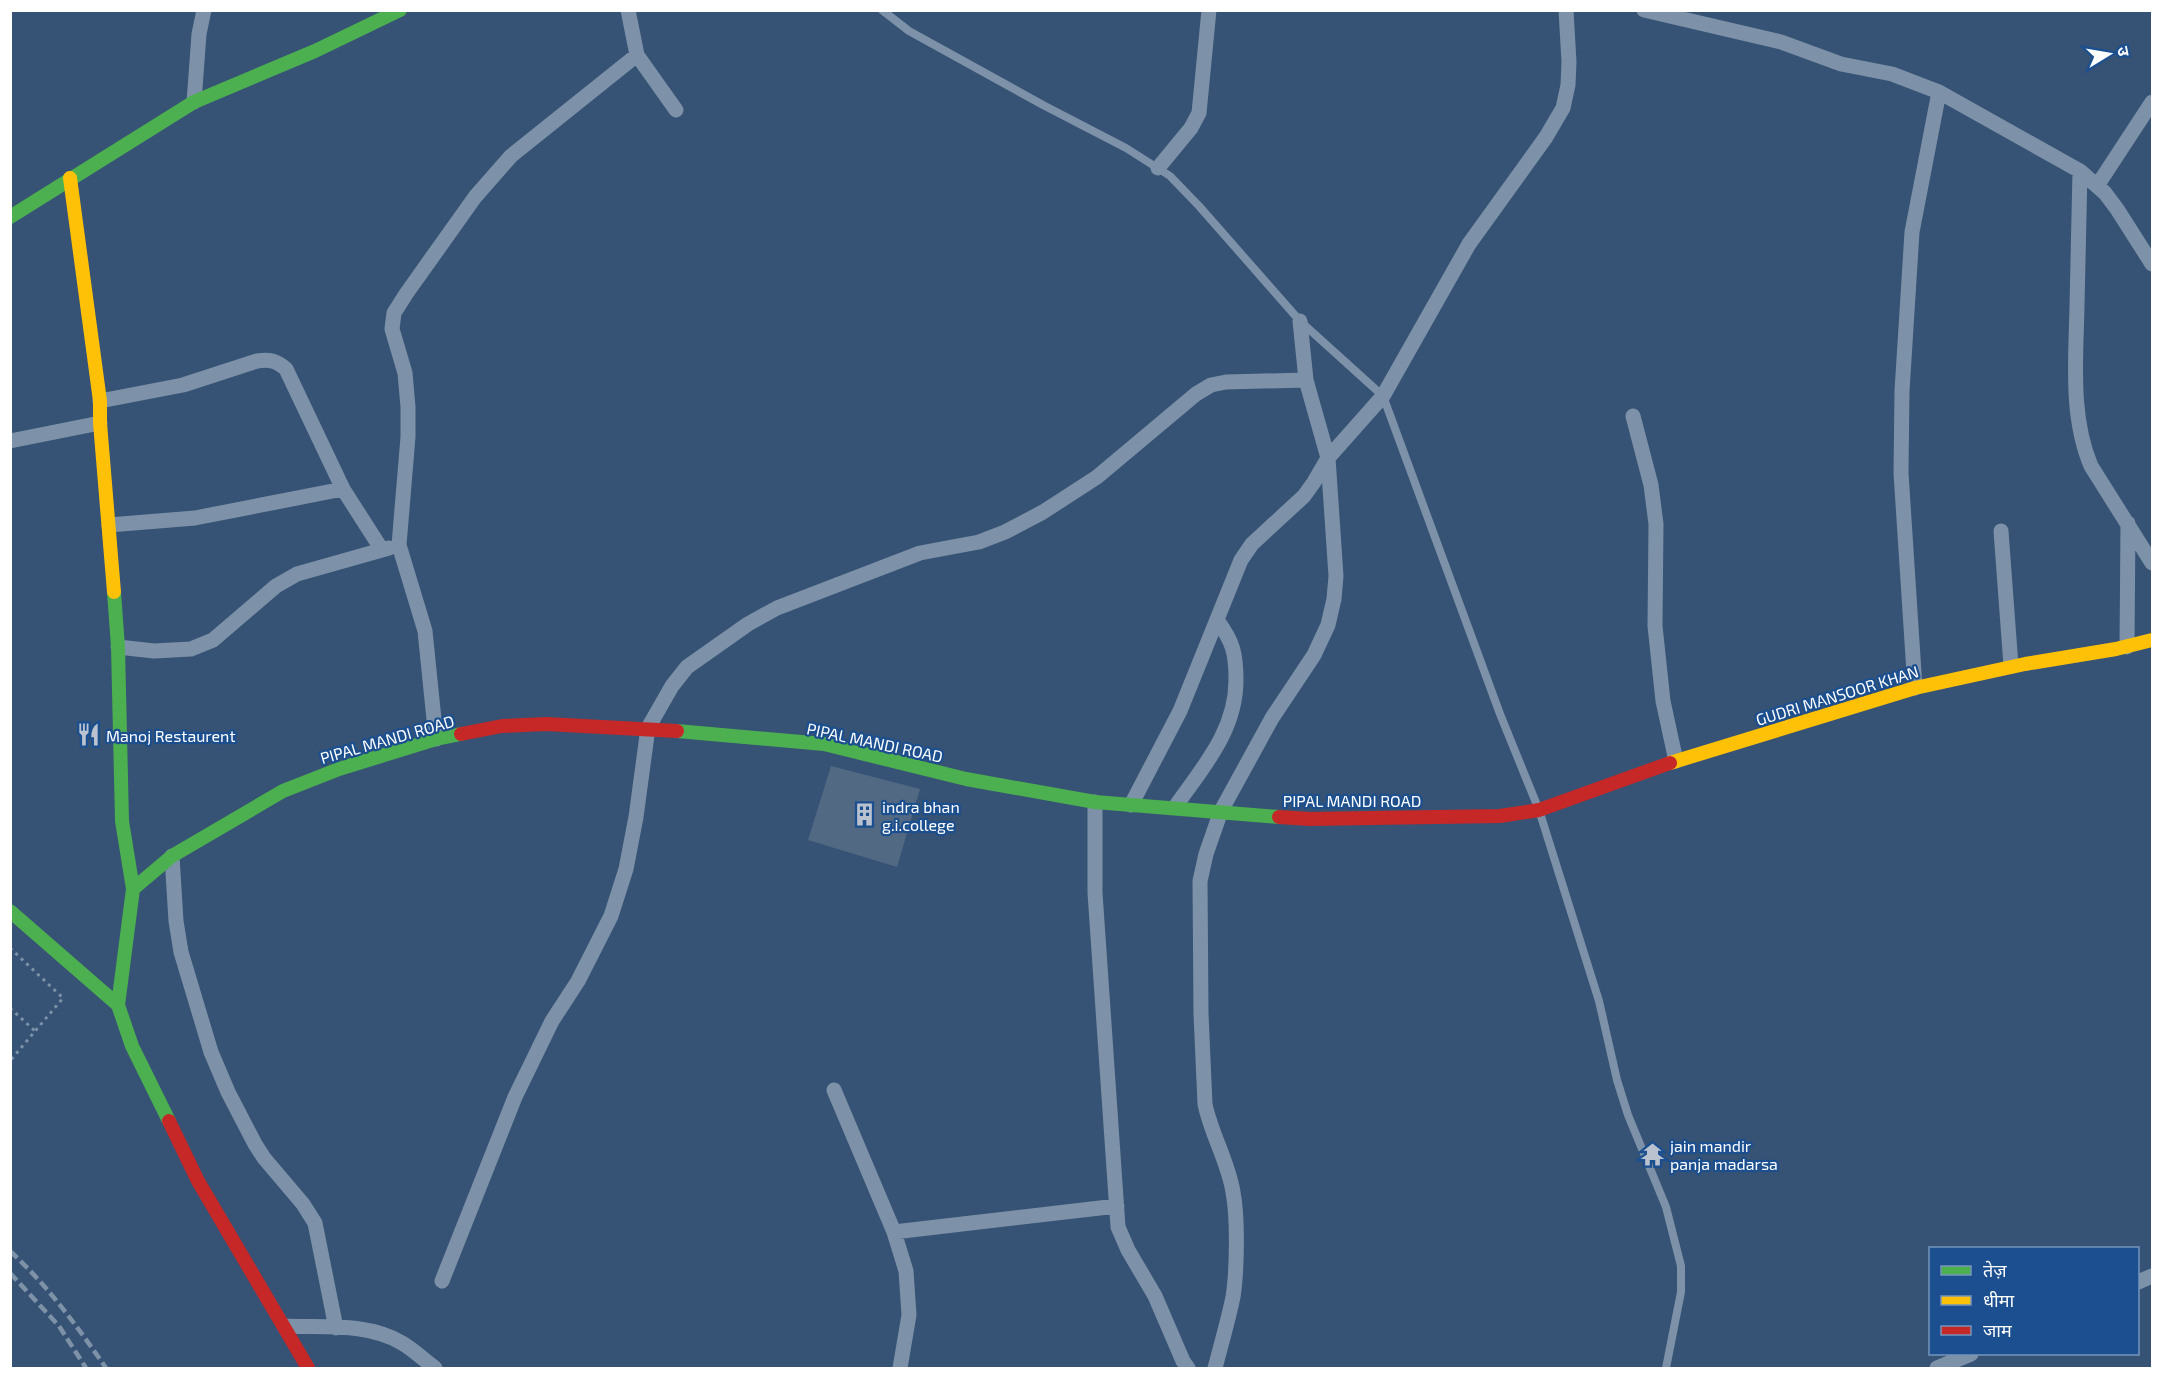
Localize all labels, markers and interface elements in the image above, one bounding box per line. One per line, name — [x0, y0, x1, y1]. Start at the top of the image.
north arrow — [2079, 24, 2139, 84]
text: उ — [2114, 45, 2135, 58]
street label: GUDRI MANSOOR KHAN — [1753, 661, 1921, 729]
street label: PIPAL MANDI ROAD — [318, 711, 456, 767]
street label: PIPAL MANDI ROAD — [805, 718, 945, 766]
restaurant icon: Manoj Restaurent — [75, 722, 101, 748]
place label: Manoj Restaurent — [106, 726, 236, 746]
street label: PIPAL MANDI ROAD — [1283, 791, 1421, 810]
place label: indra bhan g.i.college — [882, 797, 960, 834]
building icon: indra bhan g.i.college — [851, 802, 877, 828]
place label: jain mandir panja madarsa — [1670, 1136, 1778, 1174]
temple icon: jain mandir panja madarsa — [1639, 1141, 1665, 1167]
legend — [1929, 1247, 2139, 1355]
text: तेज़ — [1983, 1259, 2007, 1281]
text: धीमा — [1983, 1289, 2014, 1311]
text: जाम — [1983, 1319, 2013, 1341]

